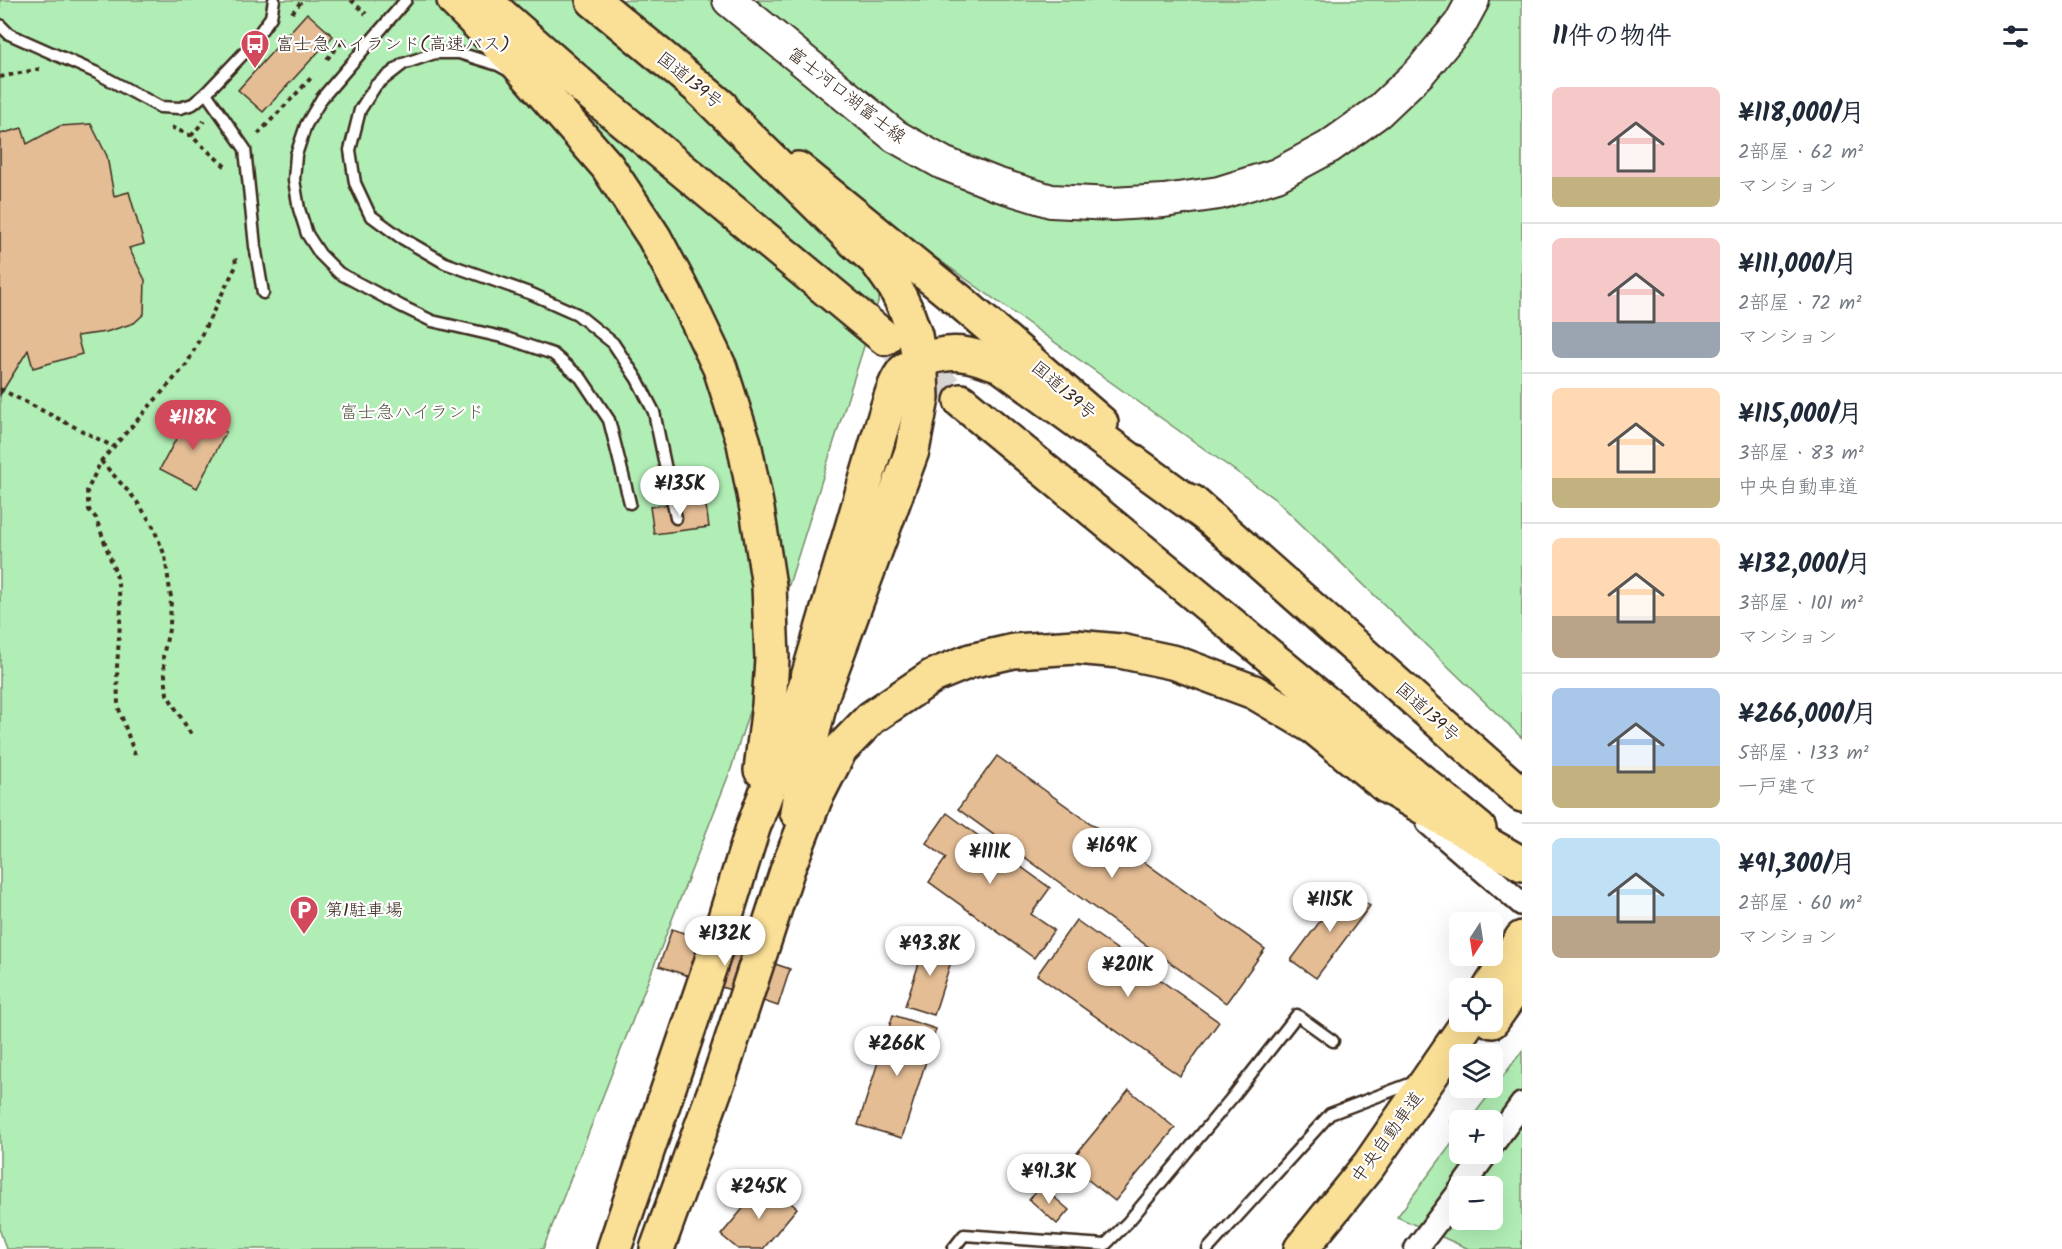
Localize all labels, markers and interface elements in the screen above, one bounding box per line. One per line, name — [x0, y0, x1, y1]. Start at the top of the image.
text: 11件の物件 — [1552, 16, 1672, 58]
icon: filters — [1999, 20, 2032, 53]
bus stop icon: 富士急ハイランド(高速バス) — [239, 28, 271, 70]
place label: 富士急ハイランド(高速バス) — [276, 31, 510, 60]
street label: 富士河口湖富士線 — [780, 40, 912, 152]
street label: 国道139号 — [649, 45, 729, 117]
text: ¥118,000/月 — [1738, 93, 1865, 135]
icon: home — [1600, 111, 1672, 183]
text: 2部屋 · 62 m² — [1738, 137, 1863, 169]
text: マンション — [1738, 171, 1837, 203]
text: ¥111,000/月 — [1738, 244, 1858, 286]
icon: home — [1600, 262, 1672, 334]
text: 2部屋 · 72 m² — [1738, 288, 1861, 320]
text: マンション — [1738, 322, 1837, 354]
street label: 国道139号 — [1024, 354, 1102, 428]
text: ¥115,000/月 — [1738, 394, 1863, 436]
park label: 富士急ハイランド — [340, 399, 484, 428]
pin: ¥118K — [151, 400, 235, 451]
text: ¥118K — [169, 403, 217, 435]
icon: home — [1600, 412, 1672, 484]
text: 3部屋 · 83 m² — [1738, 438, 1864, 470]
pin: ¥135K — [638, 466, 722, 517]
text: ¥135K — [654, 469, 706, 501]
text: 中央自動車道 — [1738, 472, 1858, 504]
text: ¥132,000/月 — [1738, 544, 1871, 586]
icon: home — [1600, 562, 1672, 634]
text: 3部屋 · 101 m² — [1738, 588, 1863, 620]
text: マンション — [1738, 622, 1837, 654]
street label: 国道139号 — [1388, 676, 1466, 750]
text: ¥266,000/月 — [1738, 694, 1878, 736]
icon: home — [1600, 712, 1672, 784]
text: 5部屋 · 133 m² — [1738, 738, 1869, 770]
text: 一戸建て — [1738, 772, 1818, 804]
pin: ¥169K — [1070, 828, 1154, 879]
text: ¥169K — [1086, 831, 1138, 863]
pin: ¥111K — [948, 834, 1032, 885]
text: ¥111K — [969, 837, 1011, 869]
text: ¥91,300/月 — [1738, 844, 1856, 886]
icon: home — [1600, 862, 1672, 934]
pin: ¥115K — [1288, 882, 1372, 933]
text: ¥115K — [1307, 885, 1353, 917]
text: 2部屋 · 60 m² — [1738, 888, 1862, 920]
parking icon: 第1駐車場 — [288, 894, 320, 936]
place label: 第1駐車場 — [325, 897, 403, 926]
north arrow — [1449, 912, 1503, 966]
map controls — [1449, 912, 1503, 1230]
pin: ¥132K — [683, 916, 767, 967]
text: ¥132K — [699, 919, 751, 951]
text: マンション — [1738, 922, 1837, 954]
pin: ¥93.8K — [881, 926, 979, 977]
text: ¥93.8K — [899, 929, 961, 961]
pin: ¥201K — [1086, 947, 1170, 998]
text: ¥201K — [1102, 950, 1154, 982]
button: locate — [1449, 978, 1503, 1032]
pin: ¥266K — [855, 1026, 939, 1077]
text: ¥266K — [868, 1029, 926, 1061]
button: layers — [1449, 1044, 1503, 1098]
street label: 中央自動車道 — [1345, 1086, 1432, 1190]
button: + — [1449, 1110, 1503, 1164]
pin: ¥91.3K — [1000, 1154, 1098, 1205]
text: ¥91.3K — [1021, 1157, 1077, 1189]
pin: ¥245K — [717, 1169, 801, 1220]
text: ¥245K — [730, 1172, 788, 1204]
button: − — [1449, 1176, 1503, 1230]

